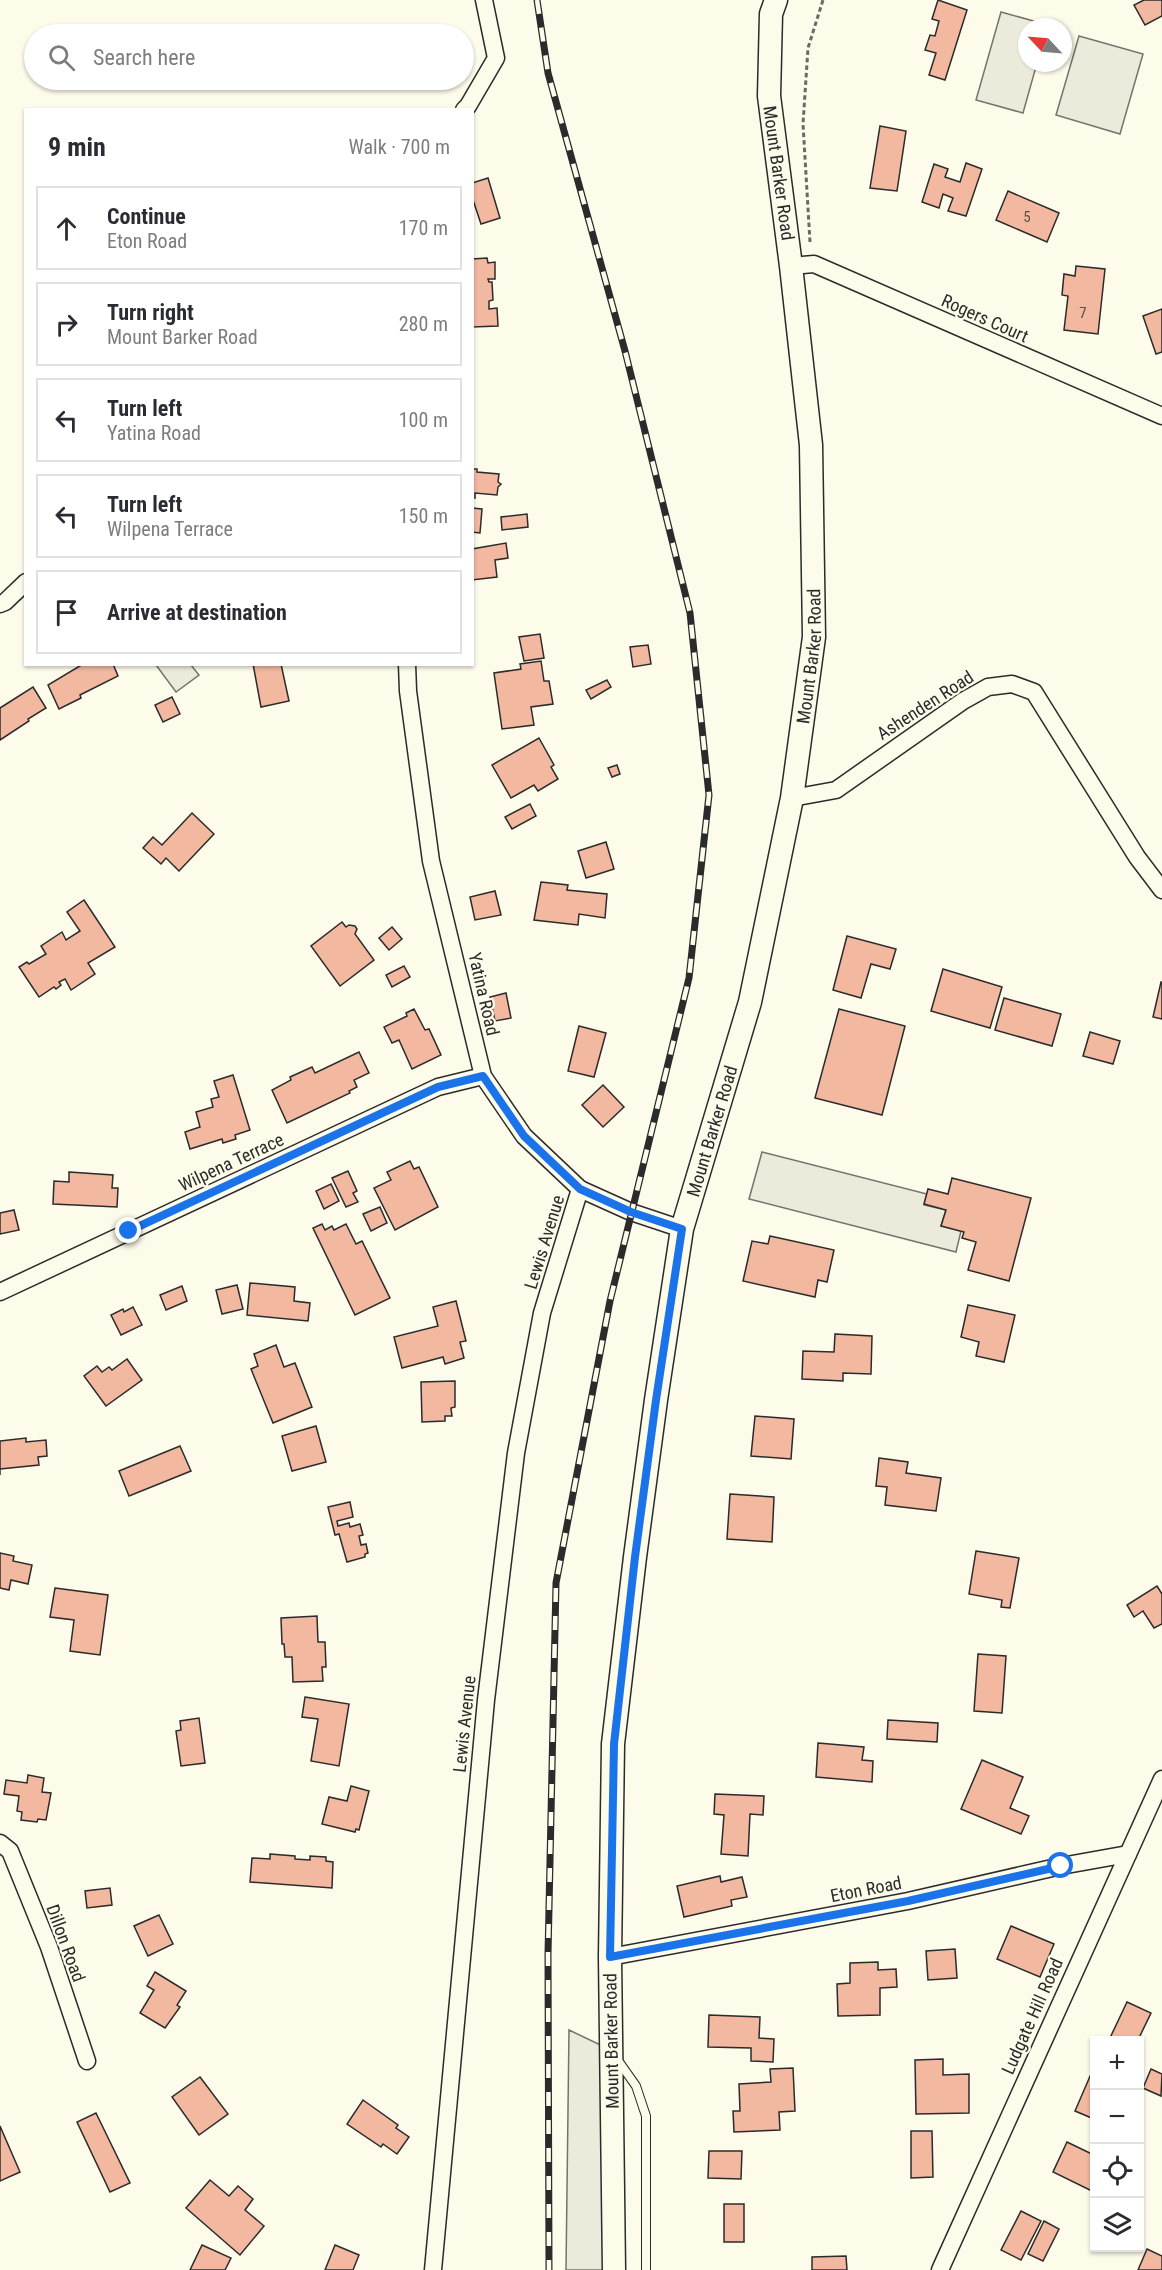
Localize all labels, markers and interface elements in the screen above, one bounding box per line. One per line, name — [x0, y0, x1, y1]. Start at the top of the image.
north arrow — [1018, 18, 1072, 72]
search box — [24, 24, 474, 90]
icon: search — [45, 41, 78, 74]
text: Search here — [93, 45, 195, 70]
street label: Mount Barker Road — [759, 104, 799, 242]
text: 9 min — [48, 132, 106, 162]
text: Walk · 700 m — [349, 135, 450, 159]
text: Continue — [107, 204, 186, 229]
house number: 5 — [1023, 208, 1031, 226]
icon: ahead — [50, 212, 83, 245]
text: 170 m — [399, 216, 448, 240]
text: Eton Road — [107, 229, 187, 253]
street label: Rogers Court — [938, 290, 1032, 346]
text: Turn right — [107, 300, 194, 325]
house number: 7 — [1079, 304, 1087, 322]
icon: right — [50, 308, 83, 341]
text: 280 m — [399, 312, 448, 336]
text: Mount Barker Road — [107, 325, 258, 349]
text: Turn left — [107, 396, 182, 421]
icon: left — [50, 404, 83, 437]
text: 100 m — [399, 408, 448, 432]
text: Yatina Road — [107, 421, 201, 445]
text: Turn left — [107, 492, 182, 517]
icon: left — [50, 500, 83, 533]
text: 150 m — [399, 504, 448, 528]
text: Wilpena Terrace — [107, 517, 233, 541]
street label: Mount Barker Road — [792, 588, 825, 725]
icon: arrive — [50, 596, 83, 629]
text: Arrive at destination — [107, 600, 287, 625]
street label: Ashenden Road — [873, 666, 977, 744]
street label: Yatina Road — [464, 950, 504, 1038]
street label: Mount Barker Road — [682, 1063, 741, 1199]
street label: Wilpena Terrace — [175, 1129, 287, 1195]
street label: Lewis Avenue — [520, 1193, 568, 1291]
route end — [115, 1217, 141, 1243]
street label: Lewis Avenue — [448, 1675, 480, 1773]
route start — [1047, 1852, 1073, 1878]
street label: Eton Road — [829, 1872, 903, 1906]
street label: Dillon Road — [42, 1901, 90, 1985]
street label: Ludgate Hill Road — [997, 1955, 1067, 2077]
street label: Mount Barker Road — [599, 1973, 623, 2109]
map controls — [1090, 2036, 1144, 2252]
button: + — [1090, 2036, 1144, 2090]
button: − — [1090, 2090, 1144, 2144]
button: locate — [1090, 2144, 1144, 2198]
button: layers — [1090, 2198, 1144, 2252]

